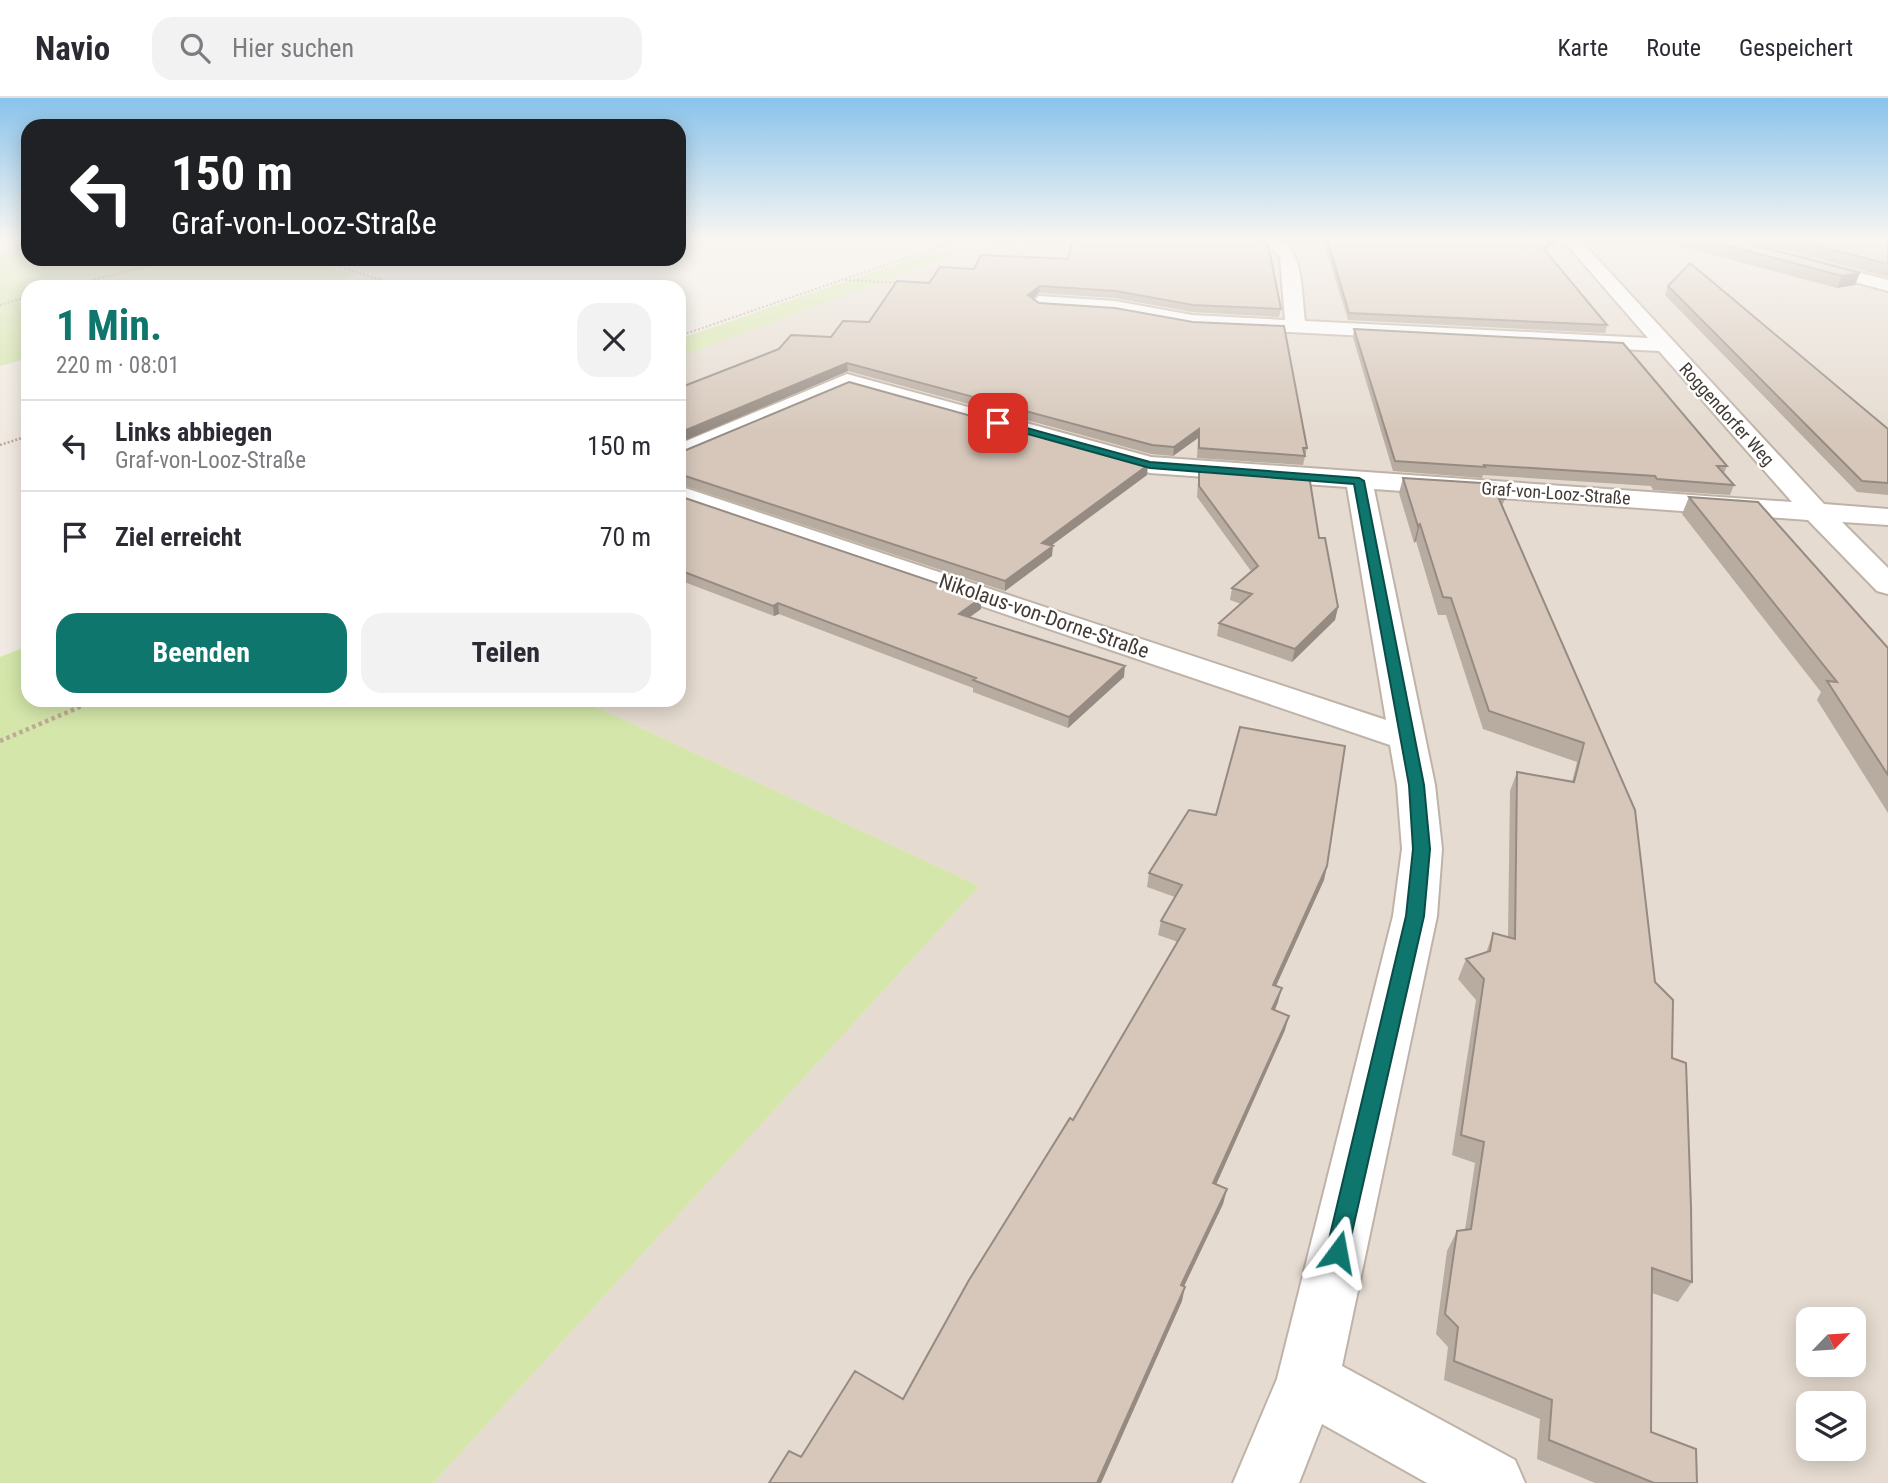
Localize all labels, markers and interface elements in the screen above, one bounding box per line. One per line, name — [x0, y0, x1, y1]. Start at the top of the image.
search box — [152, 17, 642, 80]
text: Navio — [35, 29, 110, 68]
icon: search — [176, 29, 214, 67]
text: Hier suchen — [232, 33, 354, 63]
text: Karte — [1558, 34, 1608, 62]
text: Route — [1646, 34, 1701, 62]
text: Gespeichert — [1739, 34, 1853, 62]
text: 150 m — [171, 145, 293, 202]
icon: left — [56, 147, 147, 238]
text: Graf-von-Looz-Straße — [171, 204, 437, 242]
text: 1 Min. — [56, 301, 162, 350]
button: close — [577, 303, 651, 377]
text: 220 m · 08:01 — [56, 352, 180, 379]
street label: Roggendorfer Weg — [1675, 358, 1779, 470]
pin — [968, 393, 1028, 453]
icon: arrive — [979, 404, 1017, 442]
text: Links abbiegen — [115, 417, 272, 447]
icon: left — [56, 427, 94, 465]
text: 150 m — [587, 431, 651, 461]
text: Graf-von-Looz-Straße — [115, 447, 306, 474]
street label: Graf-von-Looz-Straße — [1481, 477, 1631, 509]
icon: arrive — [56, 518, 94, 556]
text: Ziel erreicht — [115, 522, 241, 552]
text: 70 m — [600, 522, 651, 552]
street label: Nikolaus-von-Dorne-Straße — [936, 569, 1152, 663]
button: Beenden — [56, 613, 347, 693]
button: Teilen — [361, 613, 651, 693]
position arrow — [1301, 1215, 1375, 1289]
north arrow — [1796, 1307, 1866, 1377]
map controls — [1796, 1307, 1866, 1461]
button: layers — [1796, 1391, 1866, 1461]

